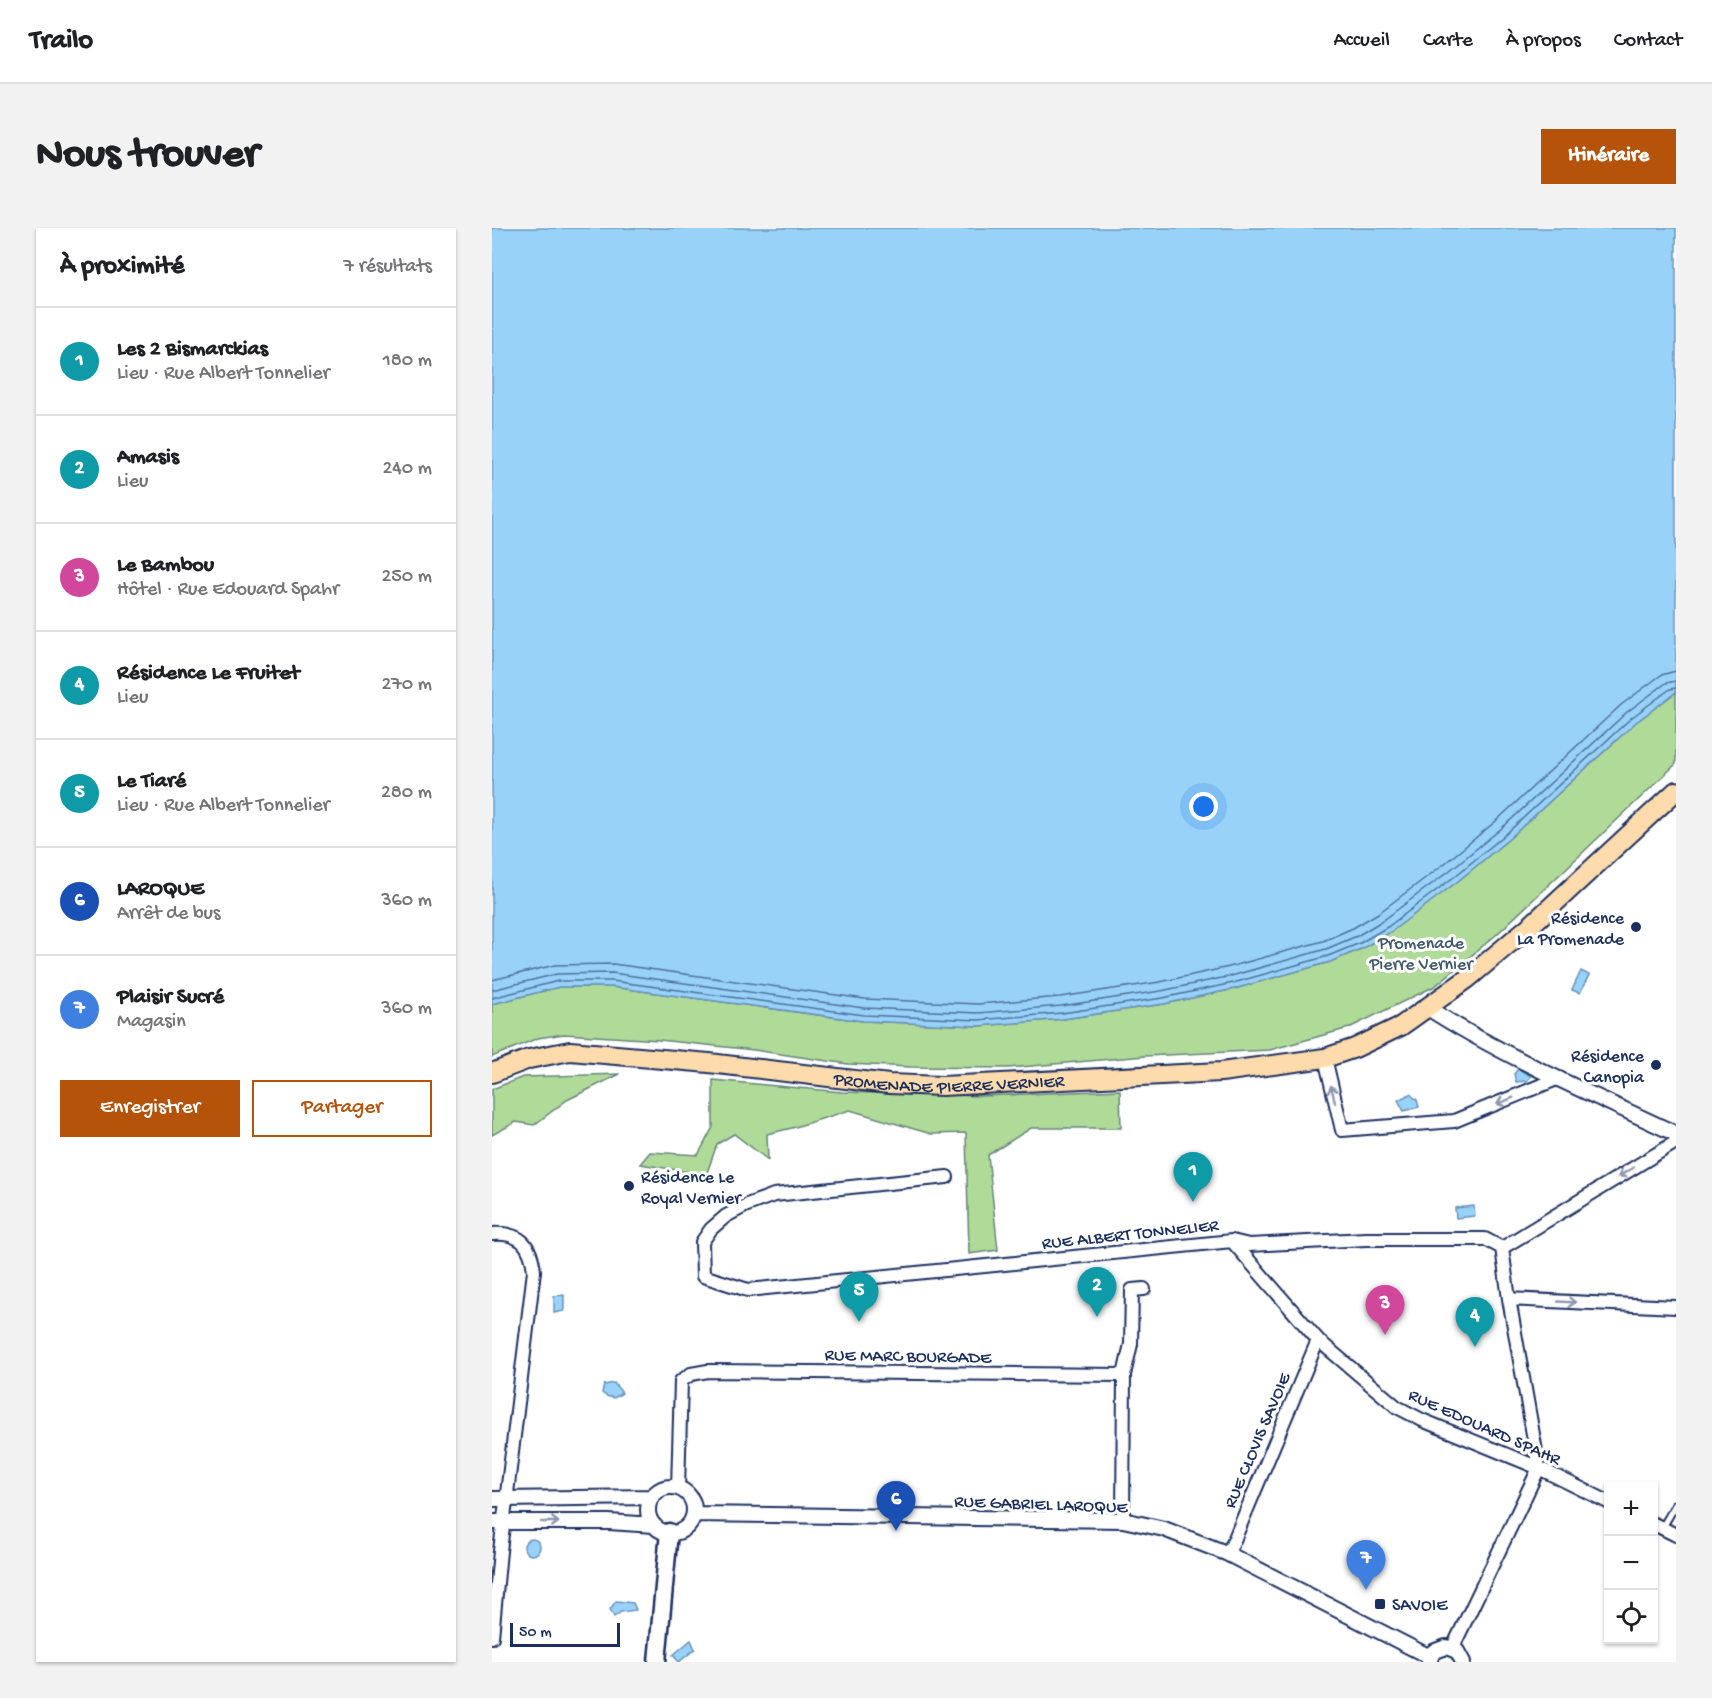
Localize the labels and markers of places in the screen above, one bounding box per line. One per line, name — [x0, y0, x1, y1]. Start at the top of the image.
place label: Résidence La Promenade — [1517, 909, 1625, 951]
marker: Résidence La Promenade — [1629, 920, 1643, 934]
place label: Résidence Canopia — [1571, 1047, 1645, 1089]
marker: Résidence Canopia — [1649, 1058, 1663, 1072]
pin: 1 — [1174, 1152, 1212, 1202]
place label: Résidence Le Royal Vernier — [641, 1168, 742, 1210]
marker: Résidence Le Royal Vernier — [622, 1179, 636, 1193]
pin: 2 — [1078, 1268, 1116, 1317]
pin: 5 — [840, 1272, 878, 1322]
pin: 3 — [1366, 1286, 1404, 1335]
pin: 4 — [1456, 1298, 1494, 1347]
pin: 6 — [876, 1482, 916, 1531]
pin: 7 — [1346, 1540, 1386, 1590]
place label: SAVOIE — [1392, 1596, 1448, 1617]
marker: SAVOIE — [1373, 1597, 1387, 1611]

